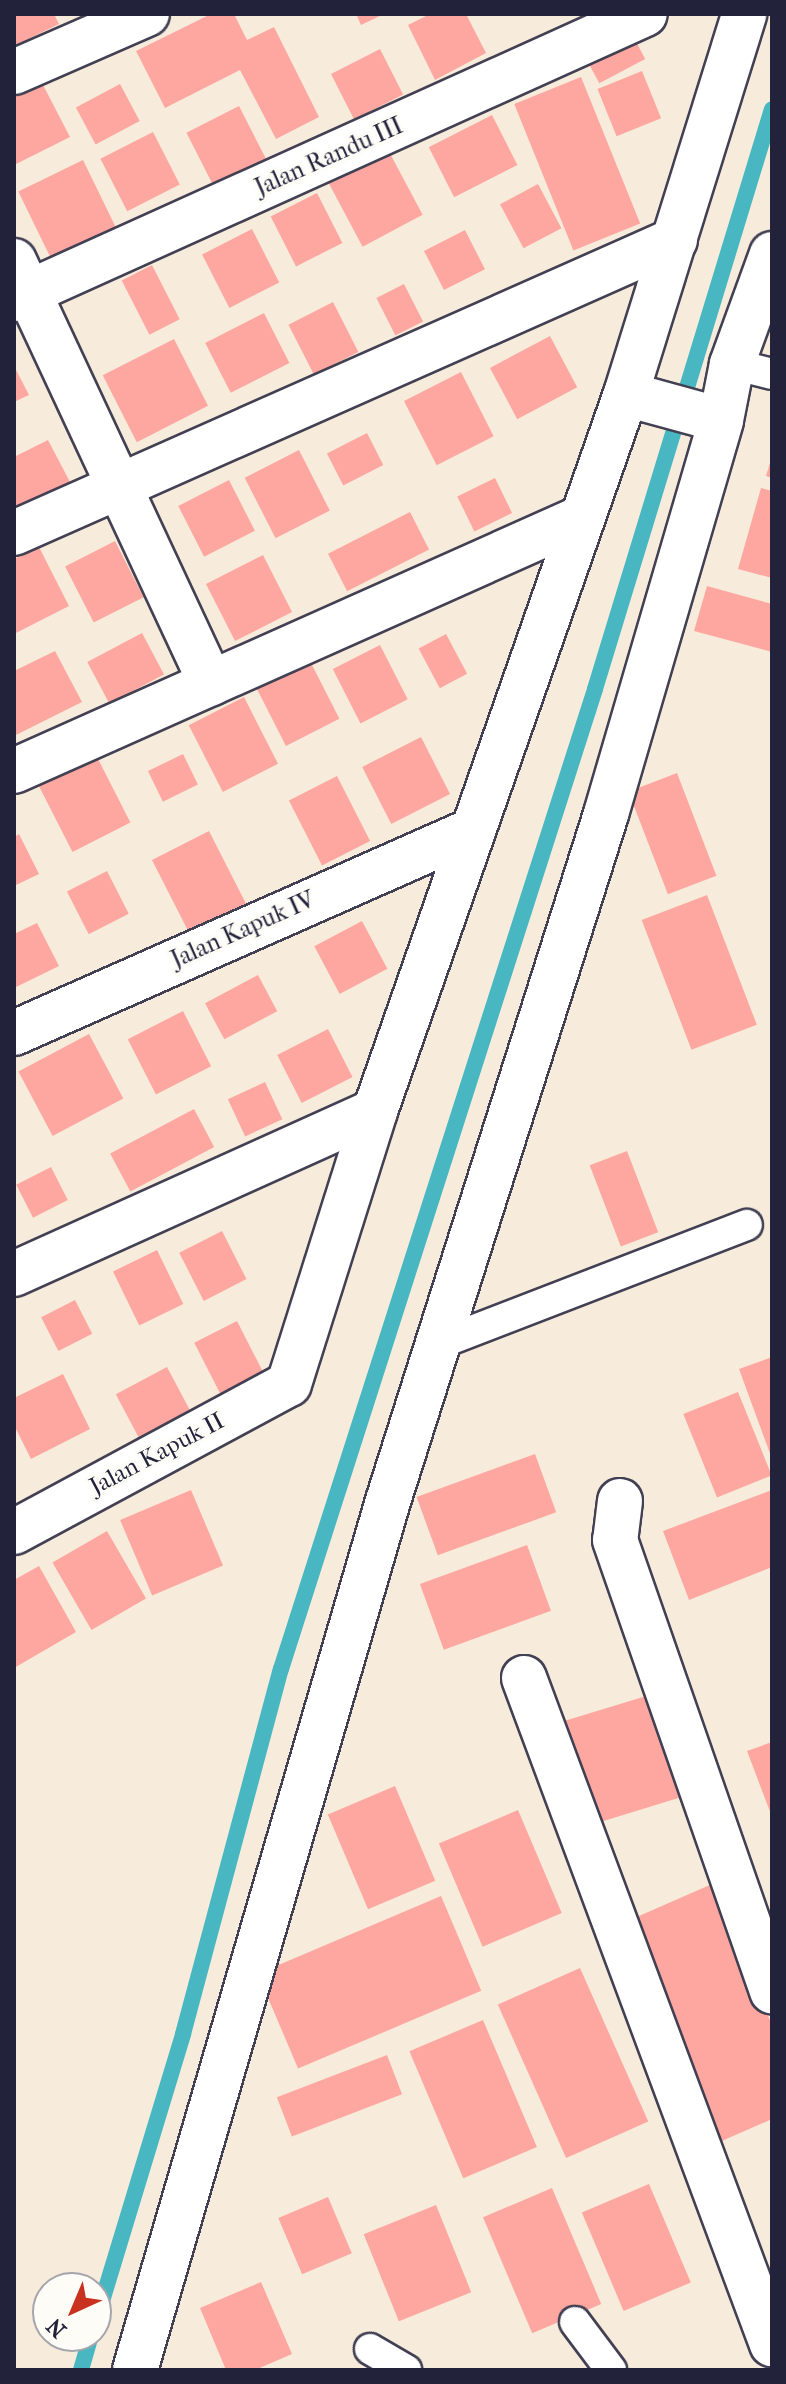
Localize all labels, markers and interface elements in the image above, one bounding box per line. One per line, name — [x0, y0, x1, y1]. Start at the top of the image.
street label: Jalan Randu III — [251, 112, 407, 202]
street label: Jalan Kapuk IV — [167, 885, 319, 975]
street label: Jalan Kapuk II — [85, 1407, 229, 1501]
north arrow — [32, 2272, 112, 2352]
text: N — [42, 2313, 72, 2343]

